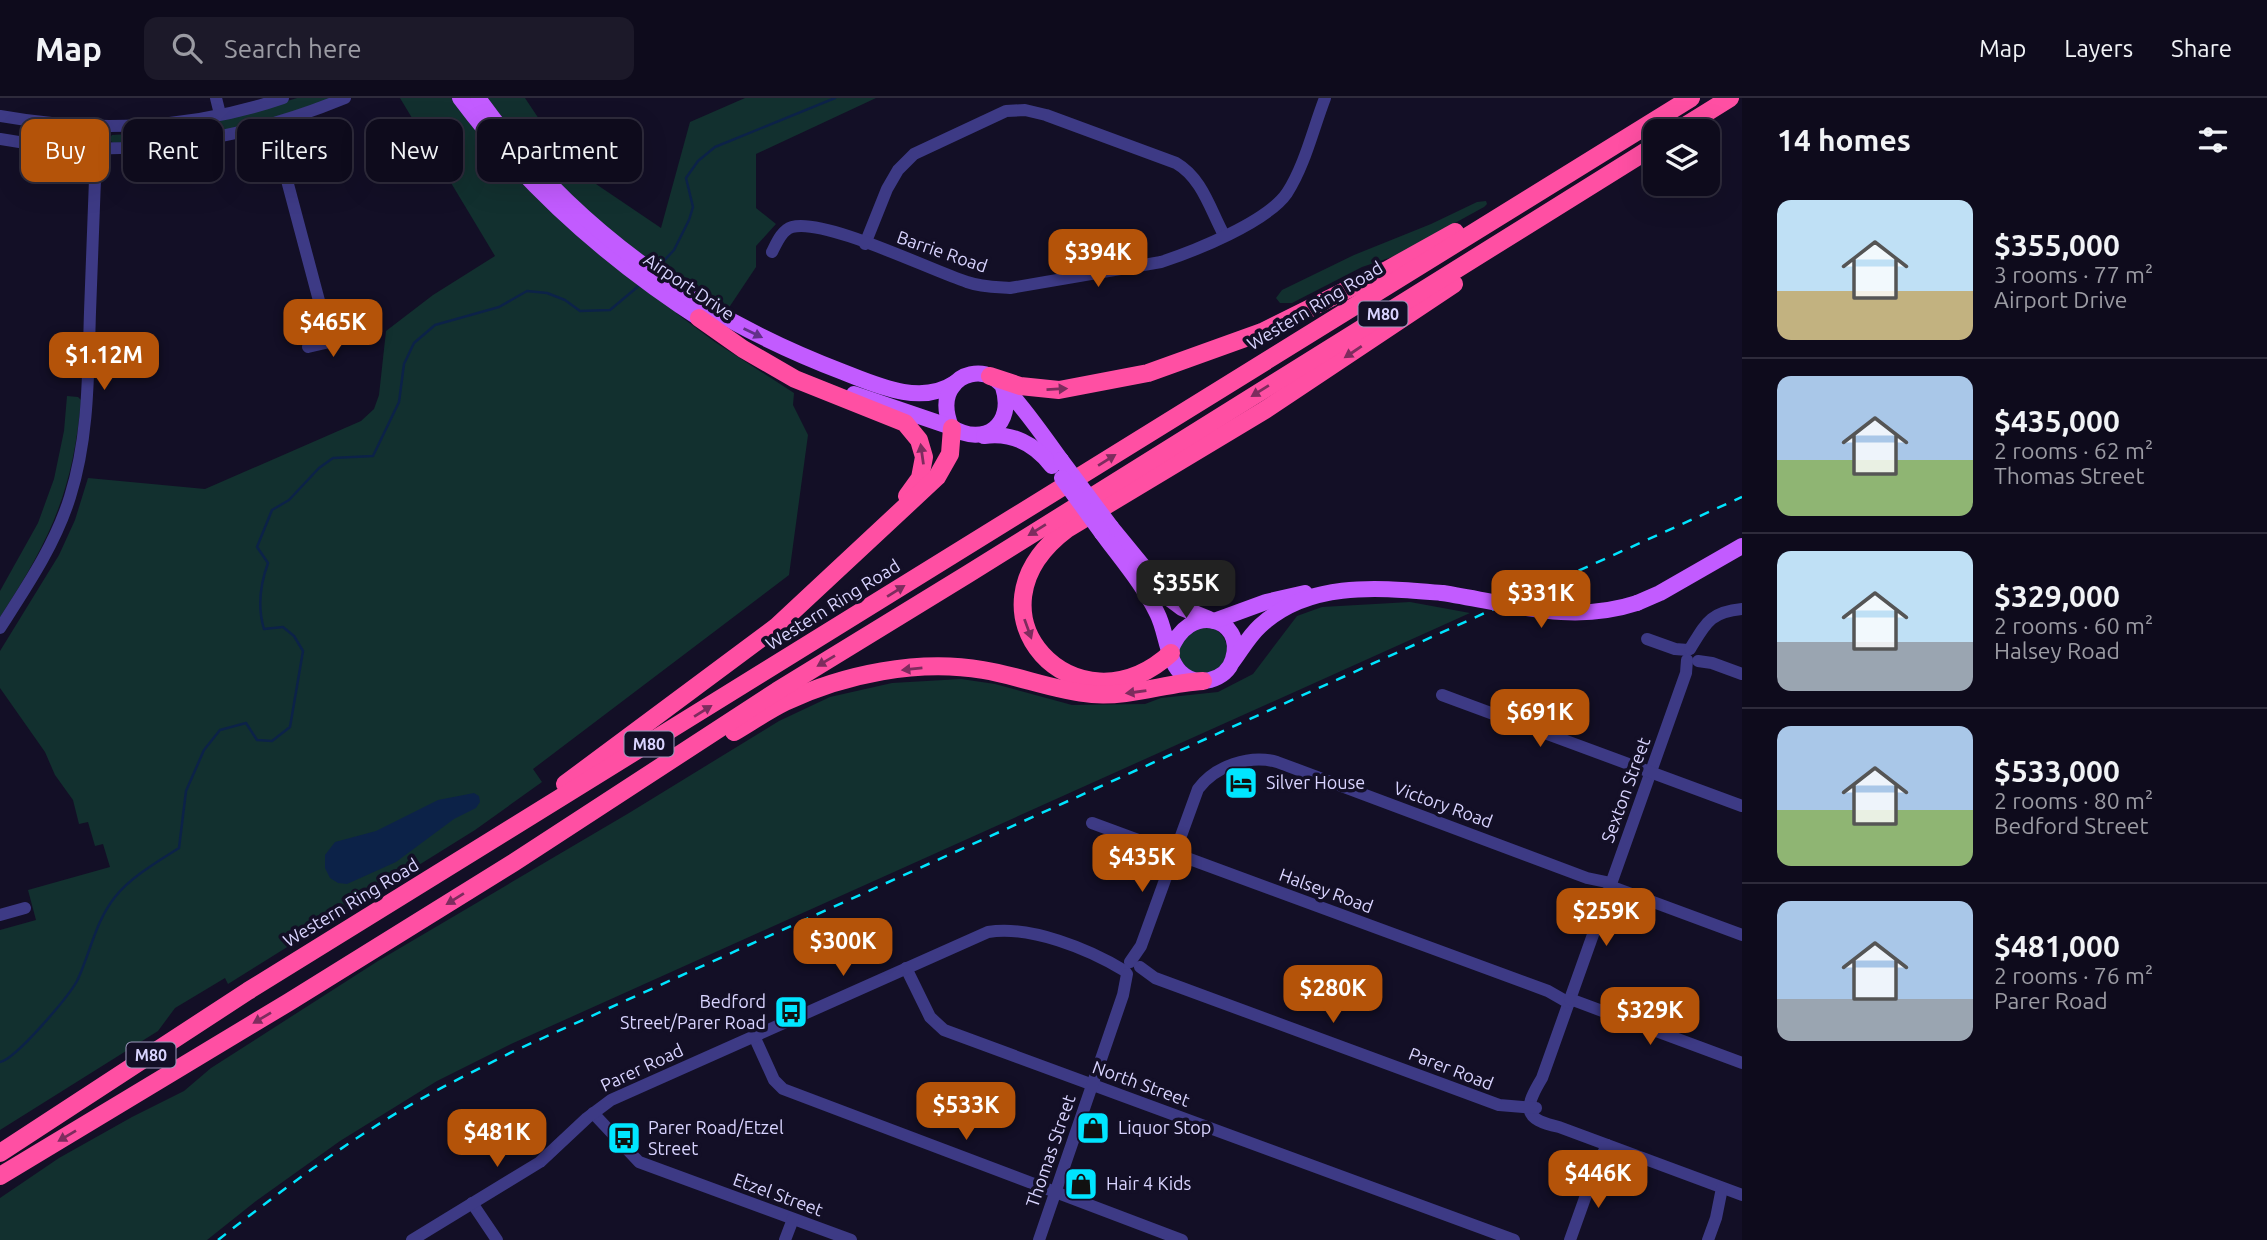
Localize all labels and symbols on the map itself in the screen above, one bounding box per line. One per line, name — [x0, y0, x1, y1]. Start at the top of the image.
street label: Barrie Road — [895, 226, 990, 276]
pin: $394K — [1049, 230, 1147, 289]
street label: Airport Drive — [641, 249, 738, 324]
street label: Western Ring Road — [1243, 257, 1386, 353]
pin: $465K — [284, 300, 382, 359]
road number: M80 — [1358, 302, 1408, 327]
one-way arrow — [743, 328, 763, 339]
pin: $1.12M — [47, 332, 161, 392]
one-way arrow — [1343, 345, 1362, 358]
one-way arrow — [1046, 383, 1068, 394]
one-way arrow — [1251, 384, 1270, 397]
one-way arrow — [916, 443, 927, 465]
one-way arrow — [1097, 453, 1116, 466]
one-way arrow — [1027, 524, 1047, 537]
street label: Western Ring Road — [762, 555, 903, 653]
pin: $355K — [1137, 560, 1235, 620]
pin: $331K — [1492, 570, 1590, 630]
one-way arrow — [886, 584, 905, 597]
one-way arrow — [1023, 618, 1034, 639]
one-way arrow — [816, 655, 835, 667]
one-way arrow — [901, 663, 923, 674]
one-way arrow — [1125, 687, 1147, 698]
pin: $691K — [1491, 690, 1589, 749]
one-way arrow — [693, 704, 712, 717]
road number: M80 — [624, 732, 674, 757]
street label: Sexton Street — [1597, 734, 1653, 845]
hotel icon: Silver House — [1222, 764, 1260, 802]
place label: Silver House — [1266, 772, 1365, 792]
street label: Victory Road — [1391, 777, 1496, 831]
pin: $435K — [1093, 834, 1191, 894]
street label: Western Ring Road — [279, 854, 422, 950]
street label: Halsey Road — [1277, 864, 1376, 916]
pin: $259K — [1557, 888, 1655, 948]
one-way arrow — [446, 892, 465, 905]
pin: $300K — [794, 918, 892, 978]
pin: $280K — [1284, 965, 1382, 1025]
pin: $329K — [1601, 988, 1699, 1047]
place label: Bedford Street/Parer Road — [620, 991, 766, 1032]
bus stop icon: Bedford Street/Parer Road — [772, 993, 810, 1031]
one-way arrow — [253, 1012, 272, 1025]
street label: Parer Road — [597, 1039, 686, 1095]
road number: M80 — [127, 1043, 176, 1068]
street label: Parer Road — [1406, 1043, 1497, 1093]
street label: North Street — [1090, 1056, 1193, 1110]
pin: $533K — [917, 1082, 1015, 1142]
street label: Thomas Street — [1021, 1092, 1079, 1210]
shop icon: Liquor Stop — [1074, 1109, 1112, 1147]
pin: $481K — [448, 1110, 546, 1169]
place label: Parer Road/Etzel Street — [648, 1117, 784, 1158]
place label: Liquor Stop — [1118, 1117, 1211, 1137]
bus stop icon: Parer Road/Etzel Street — [605, 1119, 643, 1157]
one-way arrow — [58, 1129, 77, 1142]
pin: $446K — [1549, 1150, 1647, 1210]
shop icon: Hair 4 Kids — [1062, 1165, 1100, 1203]
street label: Etzel Street — [731, 1169, 826, 1220]
place label: Hair 4 Kids — [1106, 1173, 1192, 1193]

